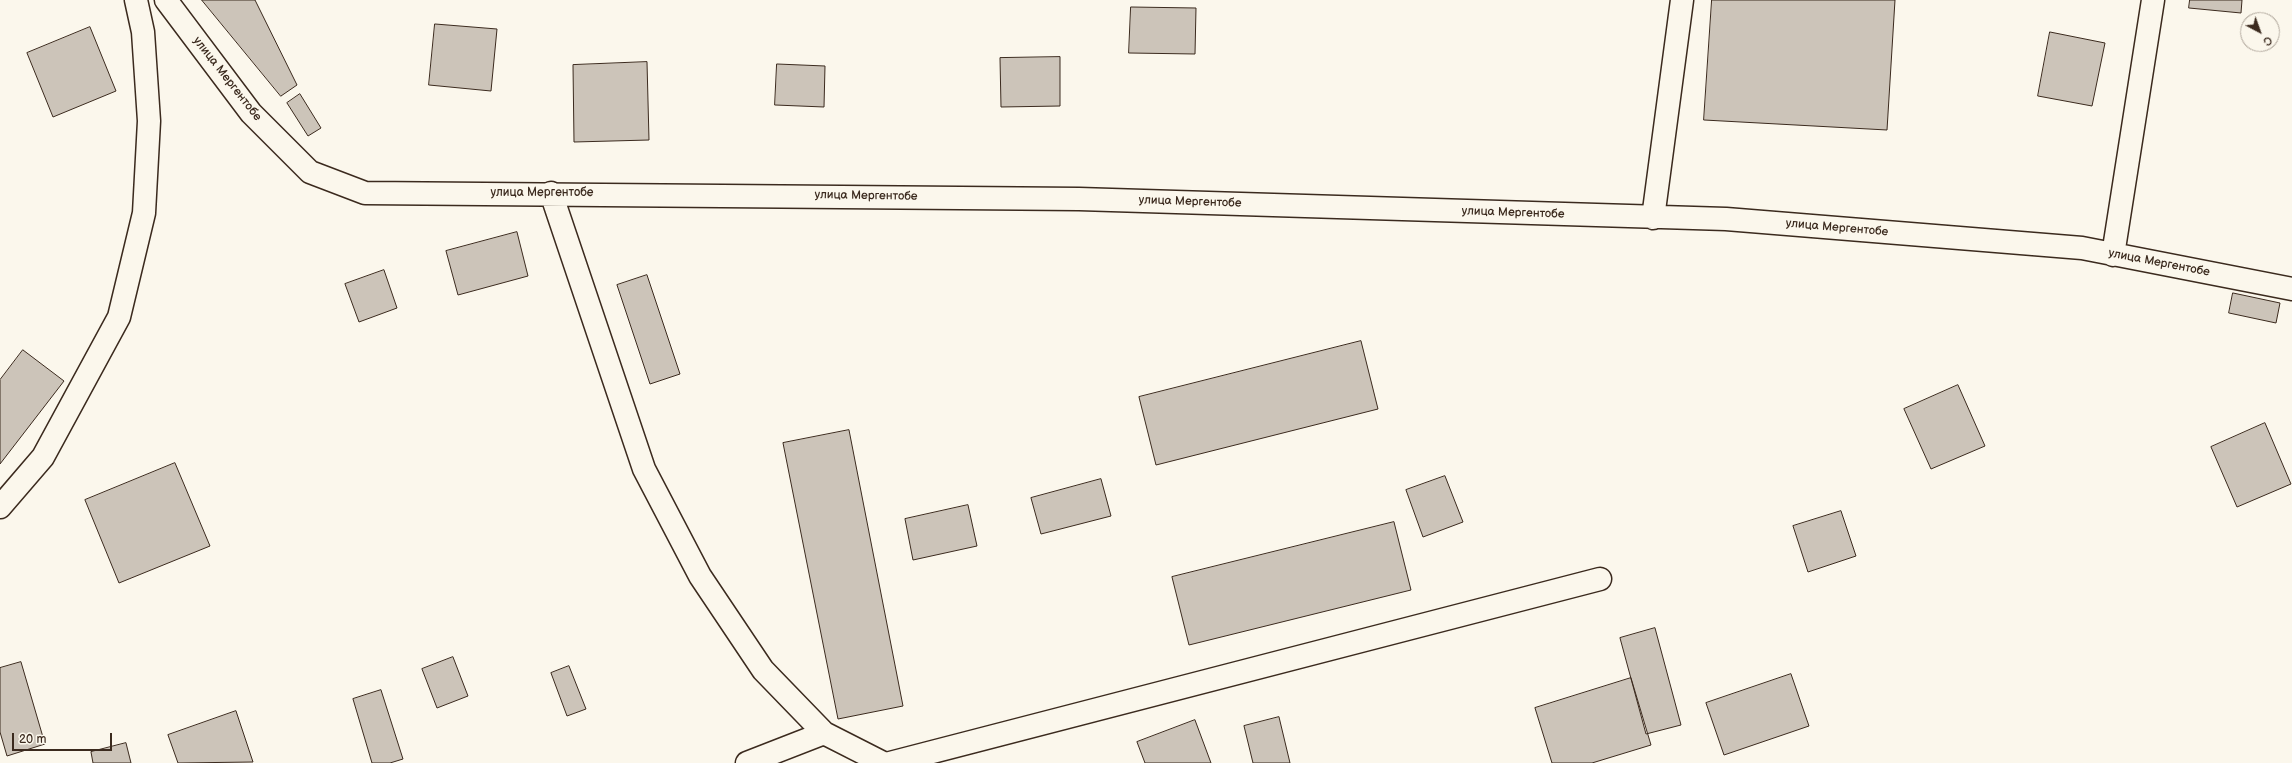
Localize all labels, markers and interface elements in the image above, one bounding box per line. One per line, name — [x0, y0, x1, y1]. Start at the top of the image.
north arrow — [2240, 12, 2280, 52]
text: С — [2260, 33, 2275, 48]
street label: улица Мергентобе — [190, 34, 264, 124]
street label: улица Мергентобе — [491, 186, 593, 200]
street label: улица Мергентобе — [814, 188, 918, 204]
street label: улица Мергентобе — [1138, 193, 1242, 211]
street label: улица Мергентобе — [1461, 204, 1565, 222]
street label: улица Мергентобе — [1785, 216, 1889, 240]
street label: улица Мергентобе — [2107, 246, 2211, 280]
scale bar — [14, 725, 114, 751]
text: 20 m — [19, 732, 46, 747]

